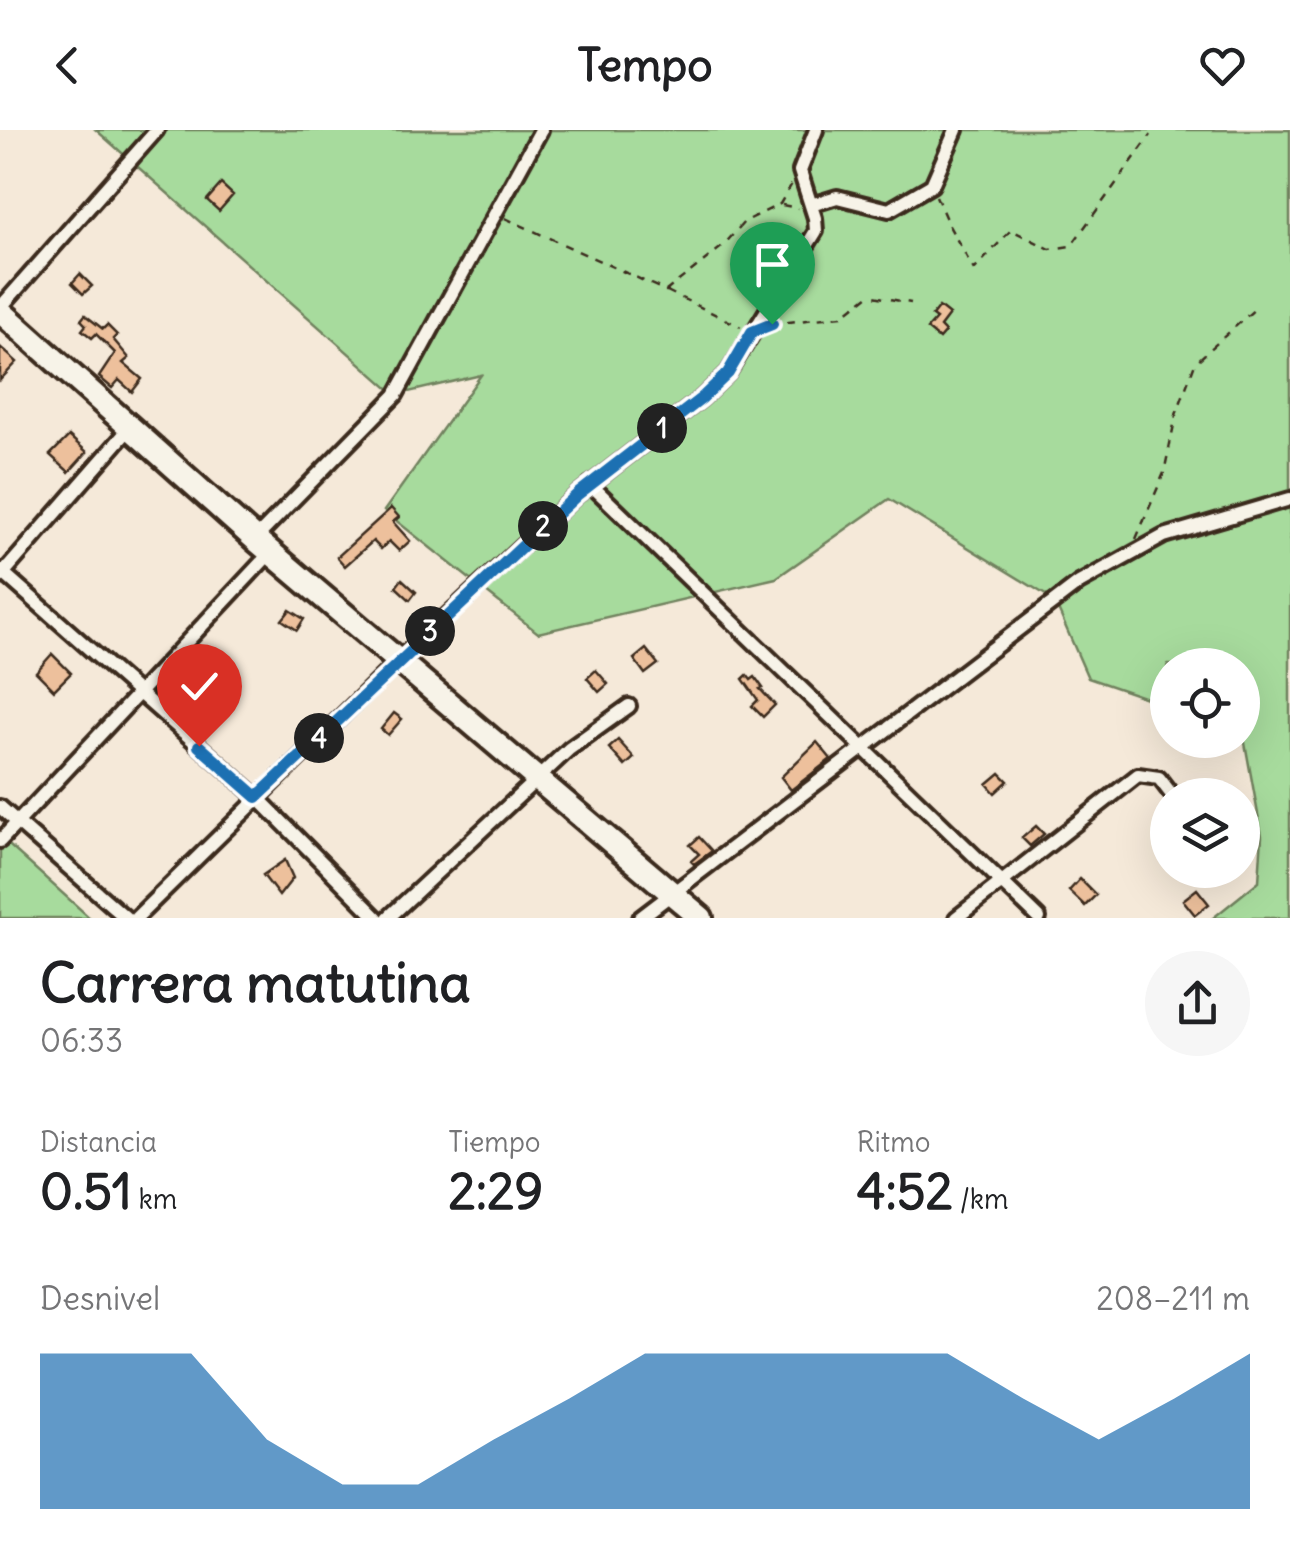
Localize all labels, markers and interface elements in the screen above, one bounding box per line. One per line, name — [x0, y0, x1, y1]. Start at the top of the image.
text: Tempo — [577, 37, 713, 93]
icon: back — [40, 38, 95, 93]
icon: heart — [1195, 38, 1250, 93]
pin — [730, 222, 815, 325]
icon: arrive — [745, 237, 800, 292]
pin: 1 — [637, 403, 687, 453]
text: 1 — [656, 410, 668, 446]
pin: 2 — [518, 501, 568, 551]
text: 2 — [535, 508, 551, 544]
pin: 3 — [405, 606, 455, 656]
text: 3 — [422, 613, 438, 649]
pin — [157, 644, 242, 747]
map controls — [1150, 648, 1260, 888]
button: locate — [1150, 648, 1260, 758]
icon: check — [172, 659, 227, 714]
pin: 4 — [294, 713, 344, 763]
text: 4 — [311, 720, 327, 756]
button: layers — [1150, 778, 1260, 888]
text: Carrera matutina — [40, 948, 471, 1017]
button: share — [1145, 951, 1250, 1056]
text: 06:33 — [40, 1020, 123, 1061]
text: Distancia — [40, 1124, 157, 1160]
text: Tiempo — [448, 1124, 541, 1160]
text: Ritmo — [857, 1124, 930, 1160]
text: 0.51 — [40, 1160, 132, 1223]
text: 2:29 — [448, 1160, 543, 1223]
text: 4:52 — [857, 1160, 953, 1223]
text: km — [132, 1181, 177, 1217]
text: /km — [953, 1181, 1009, 1217]
text: Desnivel — [40, 1278, 160, 1319]
text: 208–211 m — [1096, 1278, 1250, 1319]

